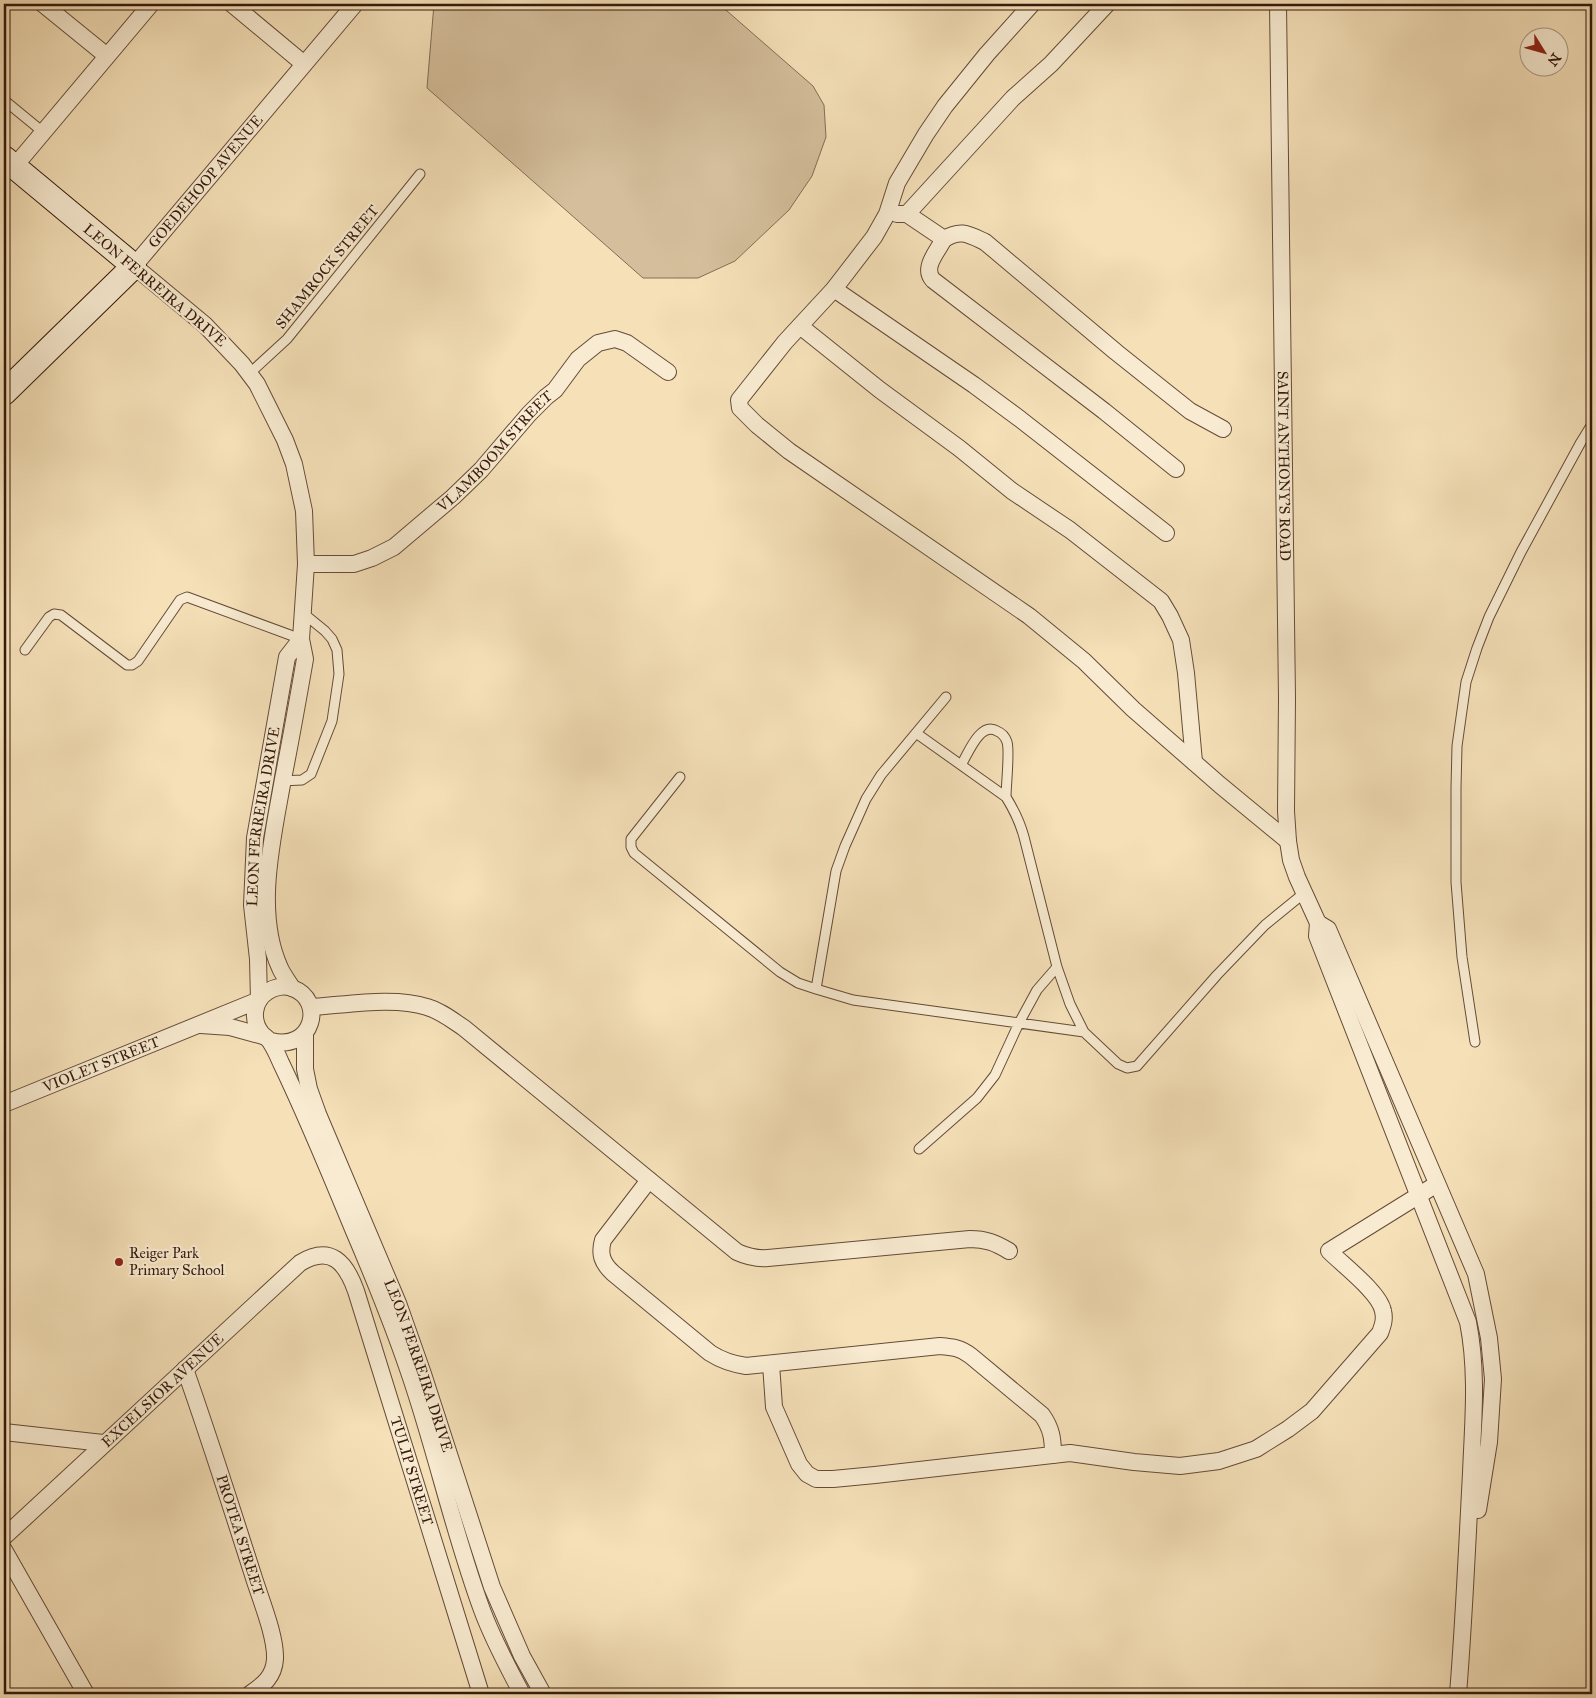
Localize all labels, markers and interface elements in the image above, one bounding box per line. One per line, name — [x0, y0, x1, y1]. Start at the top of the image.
north arrow — [1518, 28, 1568, 78]
text: N — [1544, 50, 1564, 69]
street label: GOEDEHOOP AVENUE — [144, 111, 267, 251]
street label: SHAMROCK STREET — [271, 201, 383, 333]
street label: LEON FERREIRA DRIVE — [80, 220, 231, 350]
street label: SAINT ANTHONY'S ROAD — [1274, 371, 1294, 561]
street label: VLAMBOOM STREET — [433, 387, 556, 516]
street label: LEON FERREIRA DRIVE — [243, 725, 284, 907]
street label: VIOLET STREET — [39, 1032, 162, 1097]
place label: Reiger Park Primary School — [129, 1244, 226, 1279]
marker: Reiger Park Primary School — [113, 1256, 125, 1268]
street label: LEON FERREIRA DRIVE — [380, 1276, 457, 1454]
street label: EXCELSIOR AVENUE — [98, 1329, 227, 1451]
street label: TULIP STREET — [387, 1414, 437, 1528]
street label: PROTEA STREET — [212, 1472, 268, 1598]

